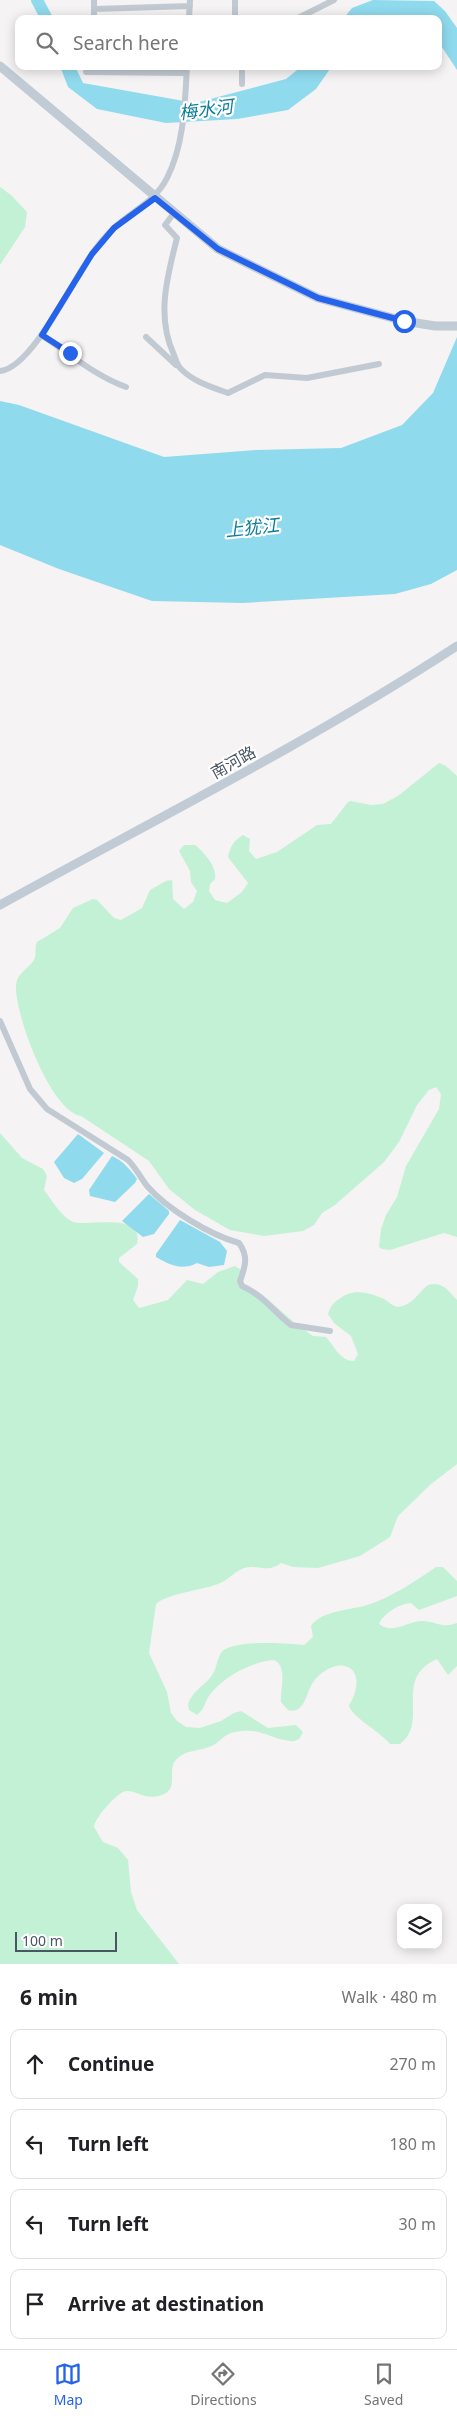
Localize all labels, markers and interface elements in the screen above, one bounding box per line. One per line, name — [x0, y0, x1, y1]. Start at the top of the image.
search box — [15, 15, 442, 70]
icon: search — [33, 29, 61, 57]
text: Search here — [73, 30, 179, 56]
water label: 梅水河 — [178, 93, 237, 124]
route start — [393, 310, 416, 333]
route end — [59, 342, 82, 365]
water label: 上犹江 — [224, 512, 282, 542]
street label: 南河路 — [207, 741, 259, 783]
map controls — [397, 1904, 442, 1949]
button: layers — [397, 1904, 442, 1949]
scale bar — [15, 1929, 118, 1952]
text: 100 m — [22, 1931, 63, 1950]
text: 6 min — [20, 1983, 78, 2011]
text: Walk · 480 m — [342, 1986, 437, 2008]
icon: ahead — [21, 2050, 49, 2078]
text: Continue — [68, 2051, 154, 2077]
text: 270 m — [389, 2053, 436, 2075]
icon: left — [21, 2130, 49, 2158]
text: Turn left — [68, 2131, 149, 2157]
text: 180 m — [389, 2133, 436, 2155]
icon: left — [21, 2210, 49, 2238]
text: Turn left — [68, 2211, 149, 2237]
text: 30 m — [399, 2213, 436, 2235]
icon: arrive — [21, 2290, 49, 2318]
text: Arrive at destination — [68, 2291, 264, 2317]
tab: Map — [54, 2360, 83, 2409]
tab: Directions — [190, 2360, 257, 2409]
tab: Saved — [364, 2360, 403, 2409]

